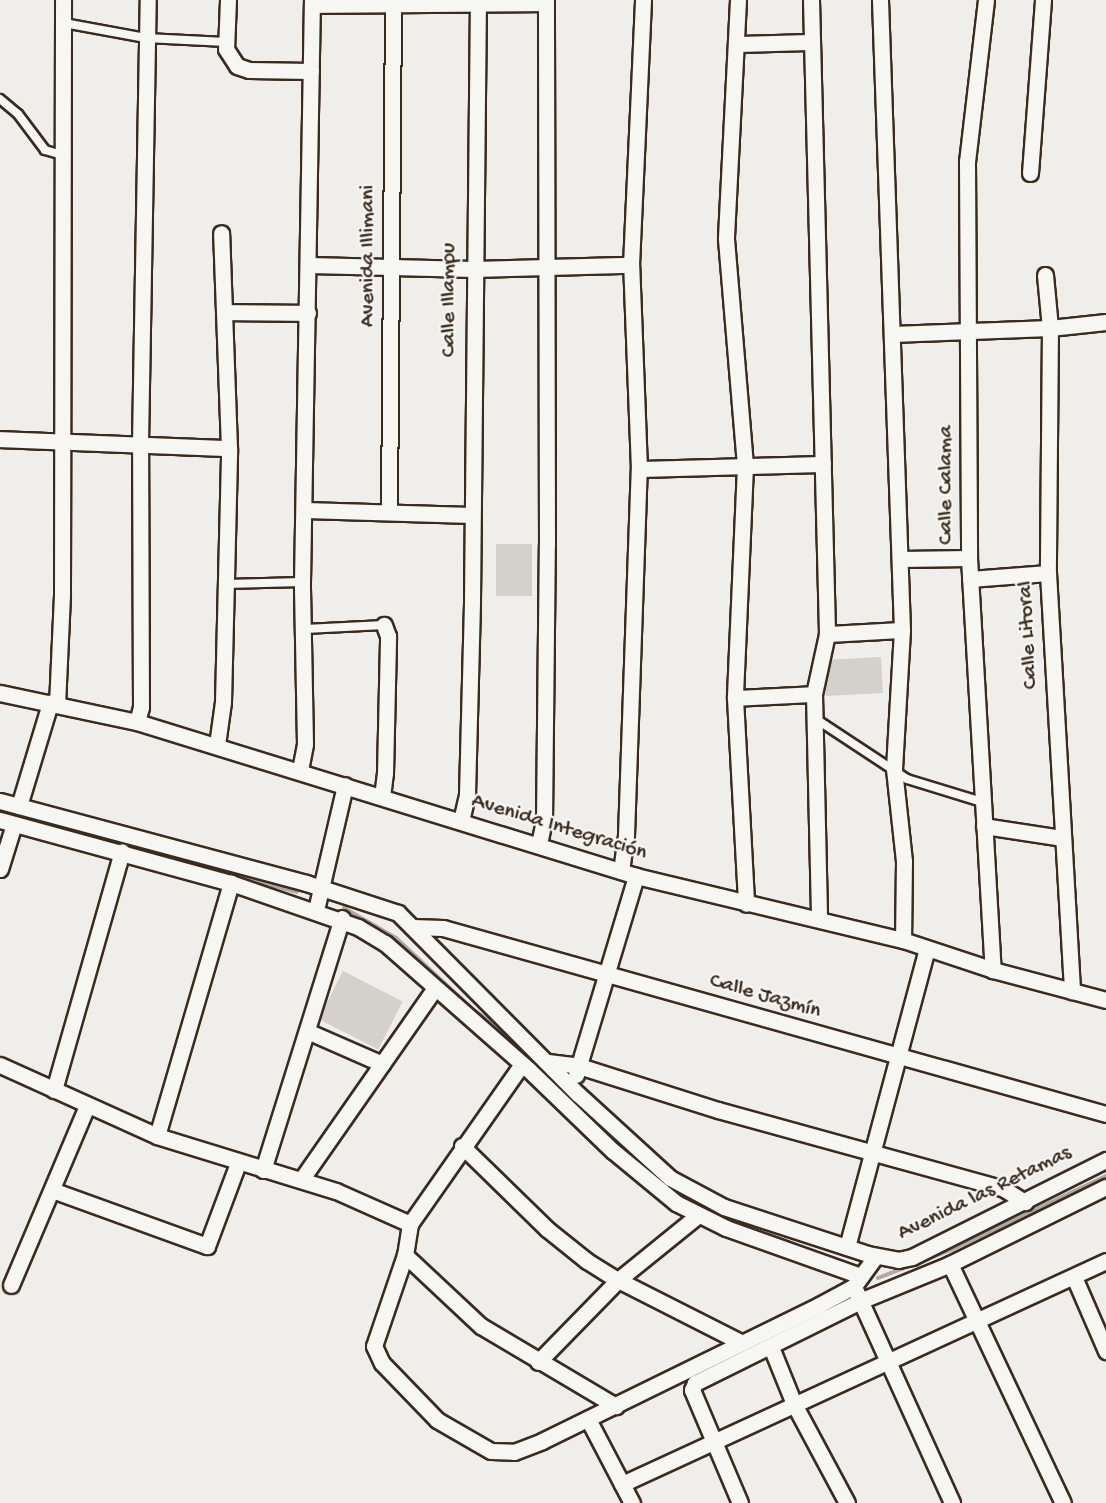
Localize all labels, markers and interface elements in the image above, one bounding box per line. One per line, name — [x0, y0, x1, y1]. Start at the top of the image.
street label: Avenida Illimani — [356, 185, 382, 327]
street label: Calle Illampu — [437, 243, 463, 357]
street label: Calle Calama — [934, 425, 960, 545]
street label: Calle Litoral — [1013, 580, 1045, 690]
street label: Avenida Integración — [468, 789, 650, 867]
street label: Calle Jazmín — [706, 968, 824, 1026]
street label: Avenida las Retamas — [894, 1141, 1076, 1247]

